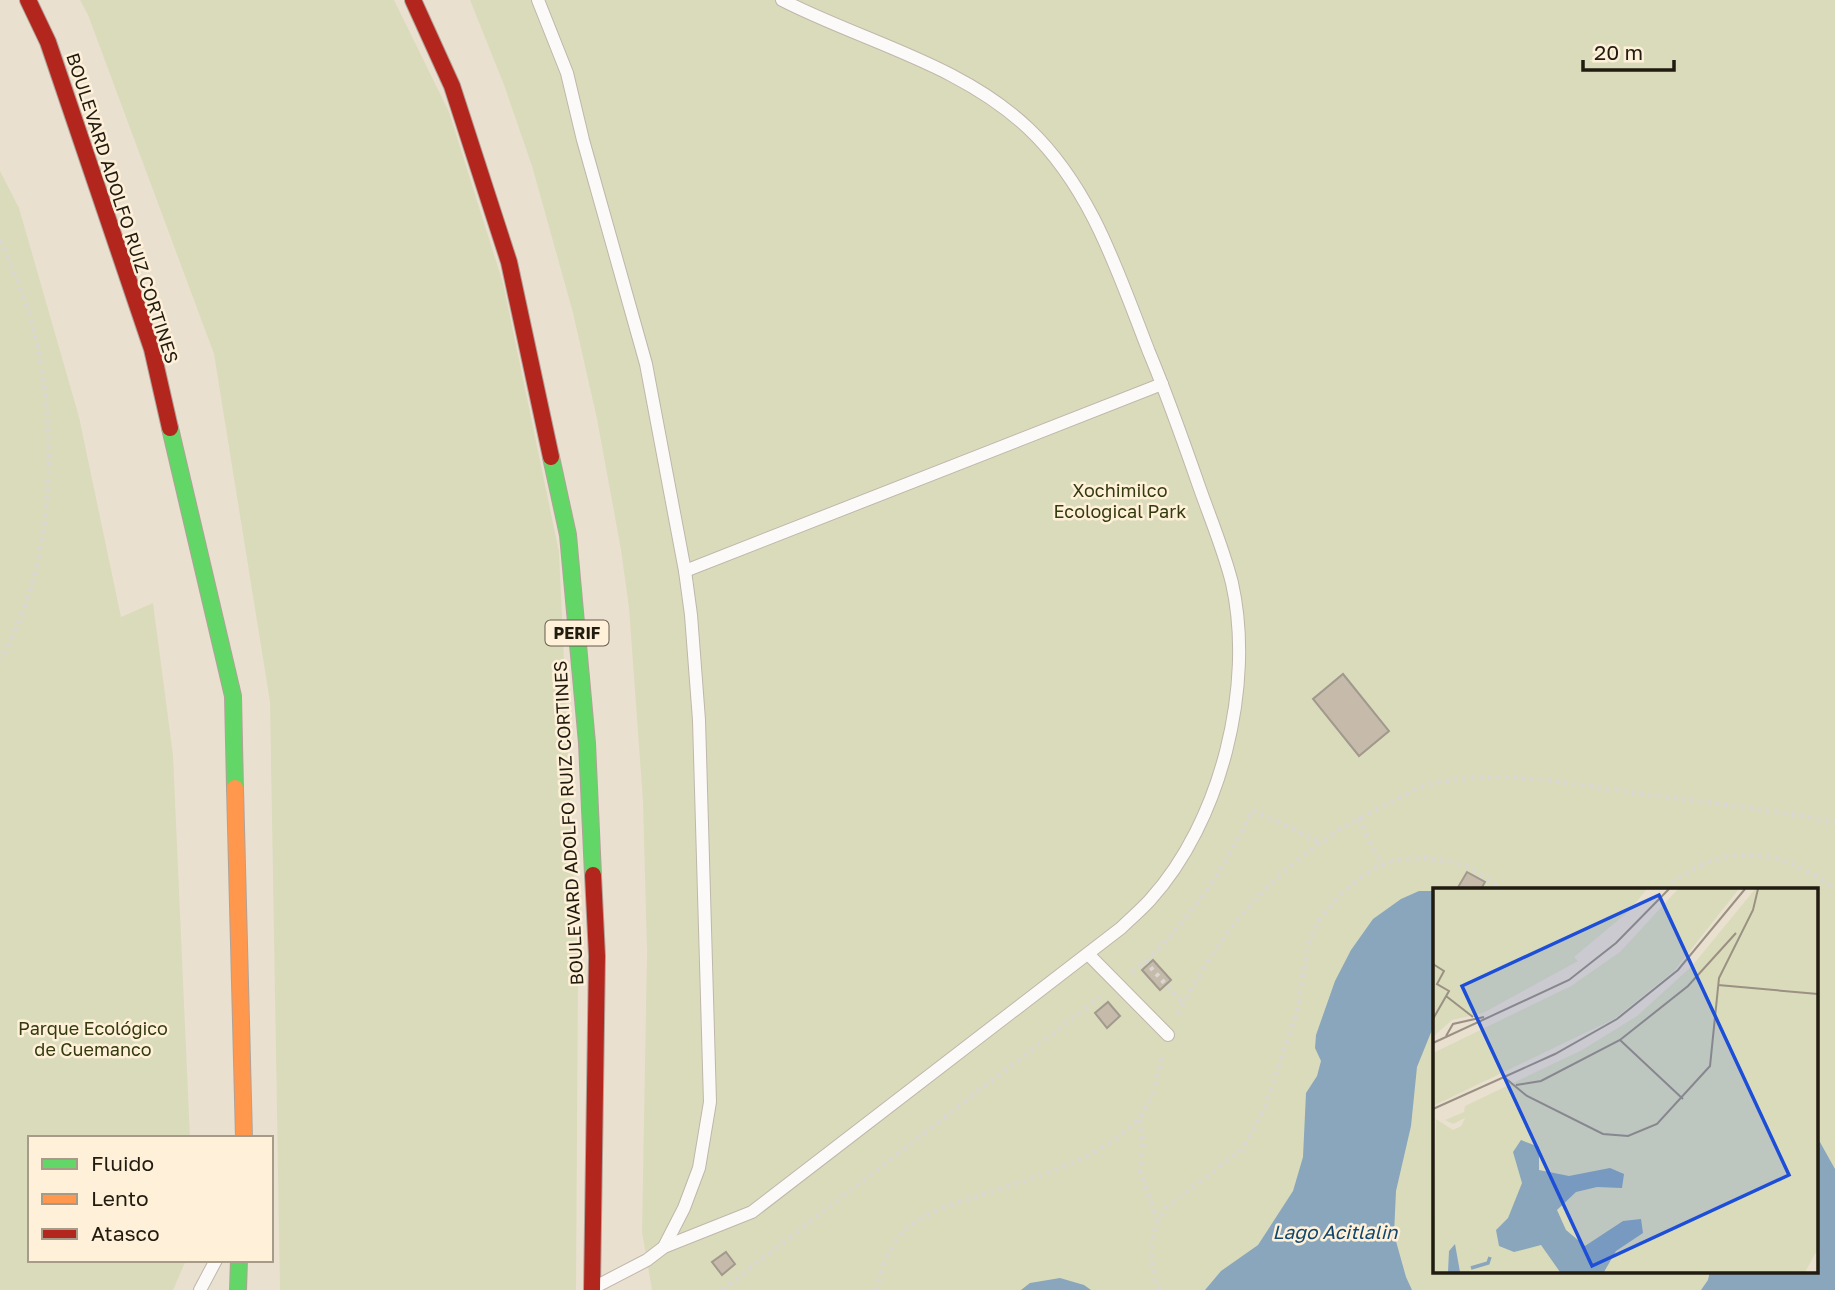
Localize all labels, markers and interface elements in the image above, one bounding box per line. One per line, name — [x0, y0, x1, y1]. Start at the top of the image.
scale bar — [1583, 28, 1674, 72]
text: 20 m — [1594, 39, 1643, 65]
street label: BOULEVARD ADOLFO RUIZ CORTINES — [62, 50, 184, 366]
park label: Xochimilco Ecological Park — [1054, 479, 1186, 522]
road number: PERIF — [546, 620, 608, 646]
street label: BOULEVARD ADOLFO RUIZ CORTINES — [549, 660, 587, 986]
inset map — [1433, 888, 1818, 1272]
park label: Parque Ecológico de Cuemanco — [18, 1017, 168, 1060]
legend — [28, 1136, 273, 1262]
text: Fluido — [91, 1150, 154, 1176]
text: Lento — [91, 1185, 149, 1211]
text: Atasco — [91, 1220, 160, 1246]
water label: Lago Acitlalin — [1273, 1220, 1399, 1243]

